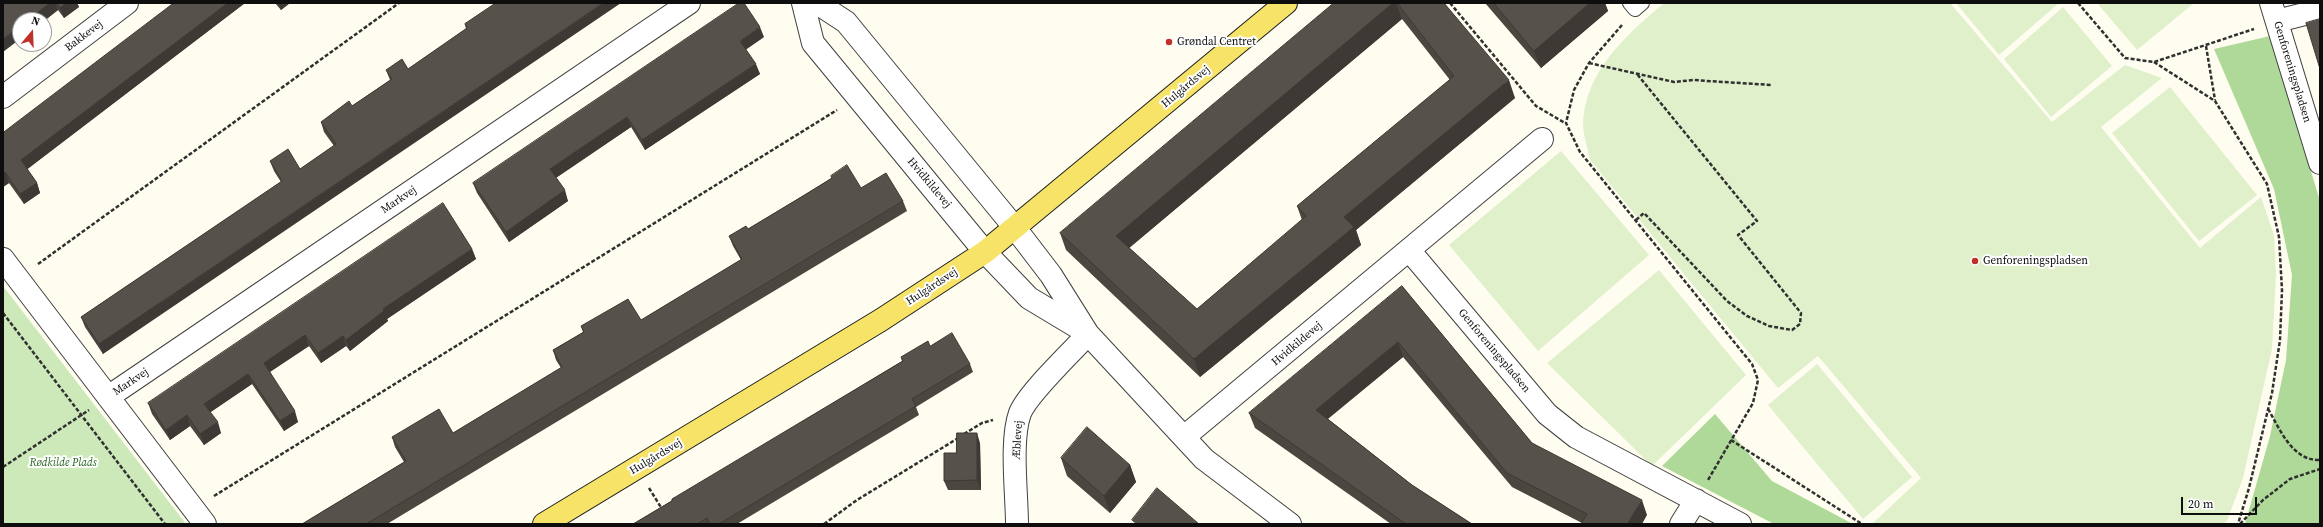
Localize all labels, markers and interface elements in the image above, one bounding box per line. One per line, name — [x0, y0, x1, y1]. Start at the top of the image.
north arrow — [12, 12, 52, 52]
text: N — [30, 13, 42, 30]
street label: Bakkevej — [63, 18, 105, 54]
street label: Genforeningspladsen — [2270, 20, 2314, 124]
place label: Grøndal Centret — [1177, 35, 1256, 49]
marker: Grøndal Centret — [1164, 37, 1174, 47]
street label: Hulgårdsvej — [1159, 63, 1213, 111]
street label: Hvidkildevej — [904, 155, 954, 211]
street label: Markvej — [379, 183, 419, 217]
place label: Genforeningspladsen — [1983, 254, 2088, 268]
marker: Genforeningspladsen — [1970, 256, 1980, 266]
street label: Hulgårdsvej — [904, 266, 960, 308]
street label: Genforeningspladsen — [1455, 307, 1533, 395]
street label: Hvidkildevej — [1269, 319, 1325, 369]
street label: Markvej — [111, 365, 151, 399]
street label: Æblevej — [1010, 420, 1026, 460]
street label: Hulgårdsvej — [627, 436, 685, 478]
park label: Rødkilde Plads — [29, 456, 97, 470]
scale bar — [2183, 489, 2259, 515]
text: 20 m — [2188, 496, 2214, 512]

